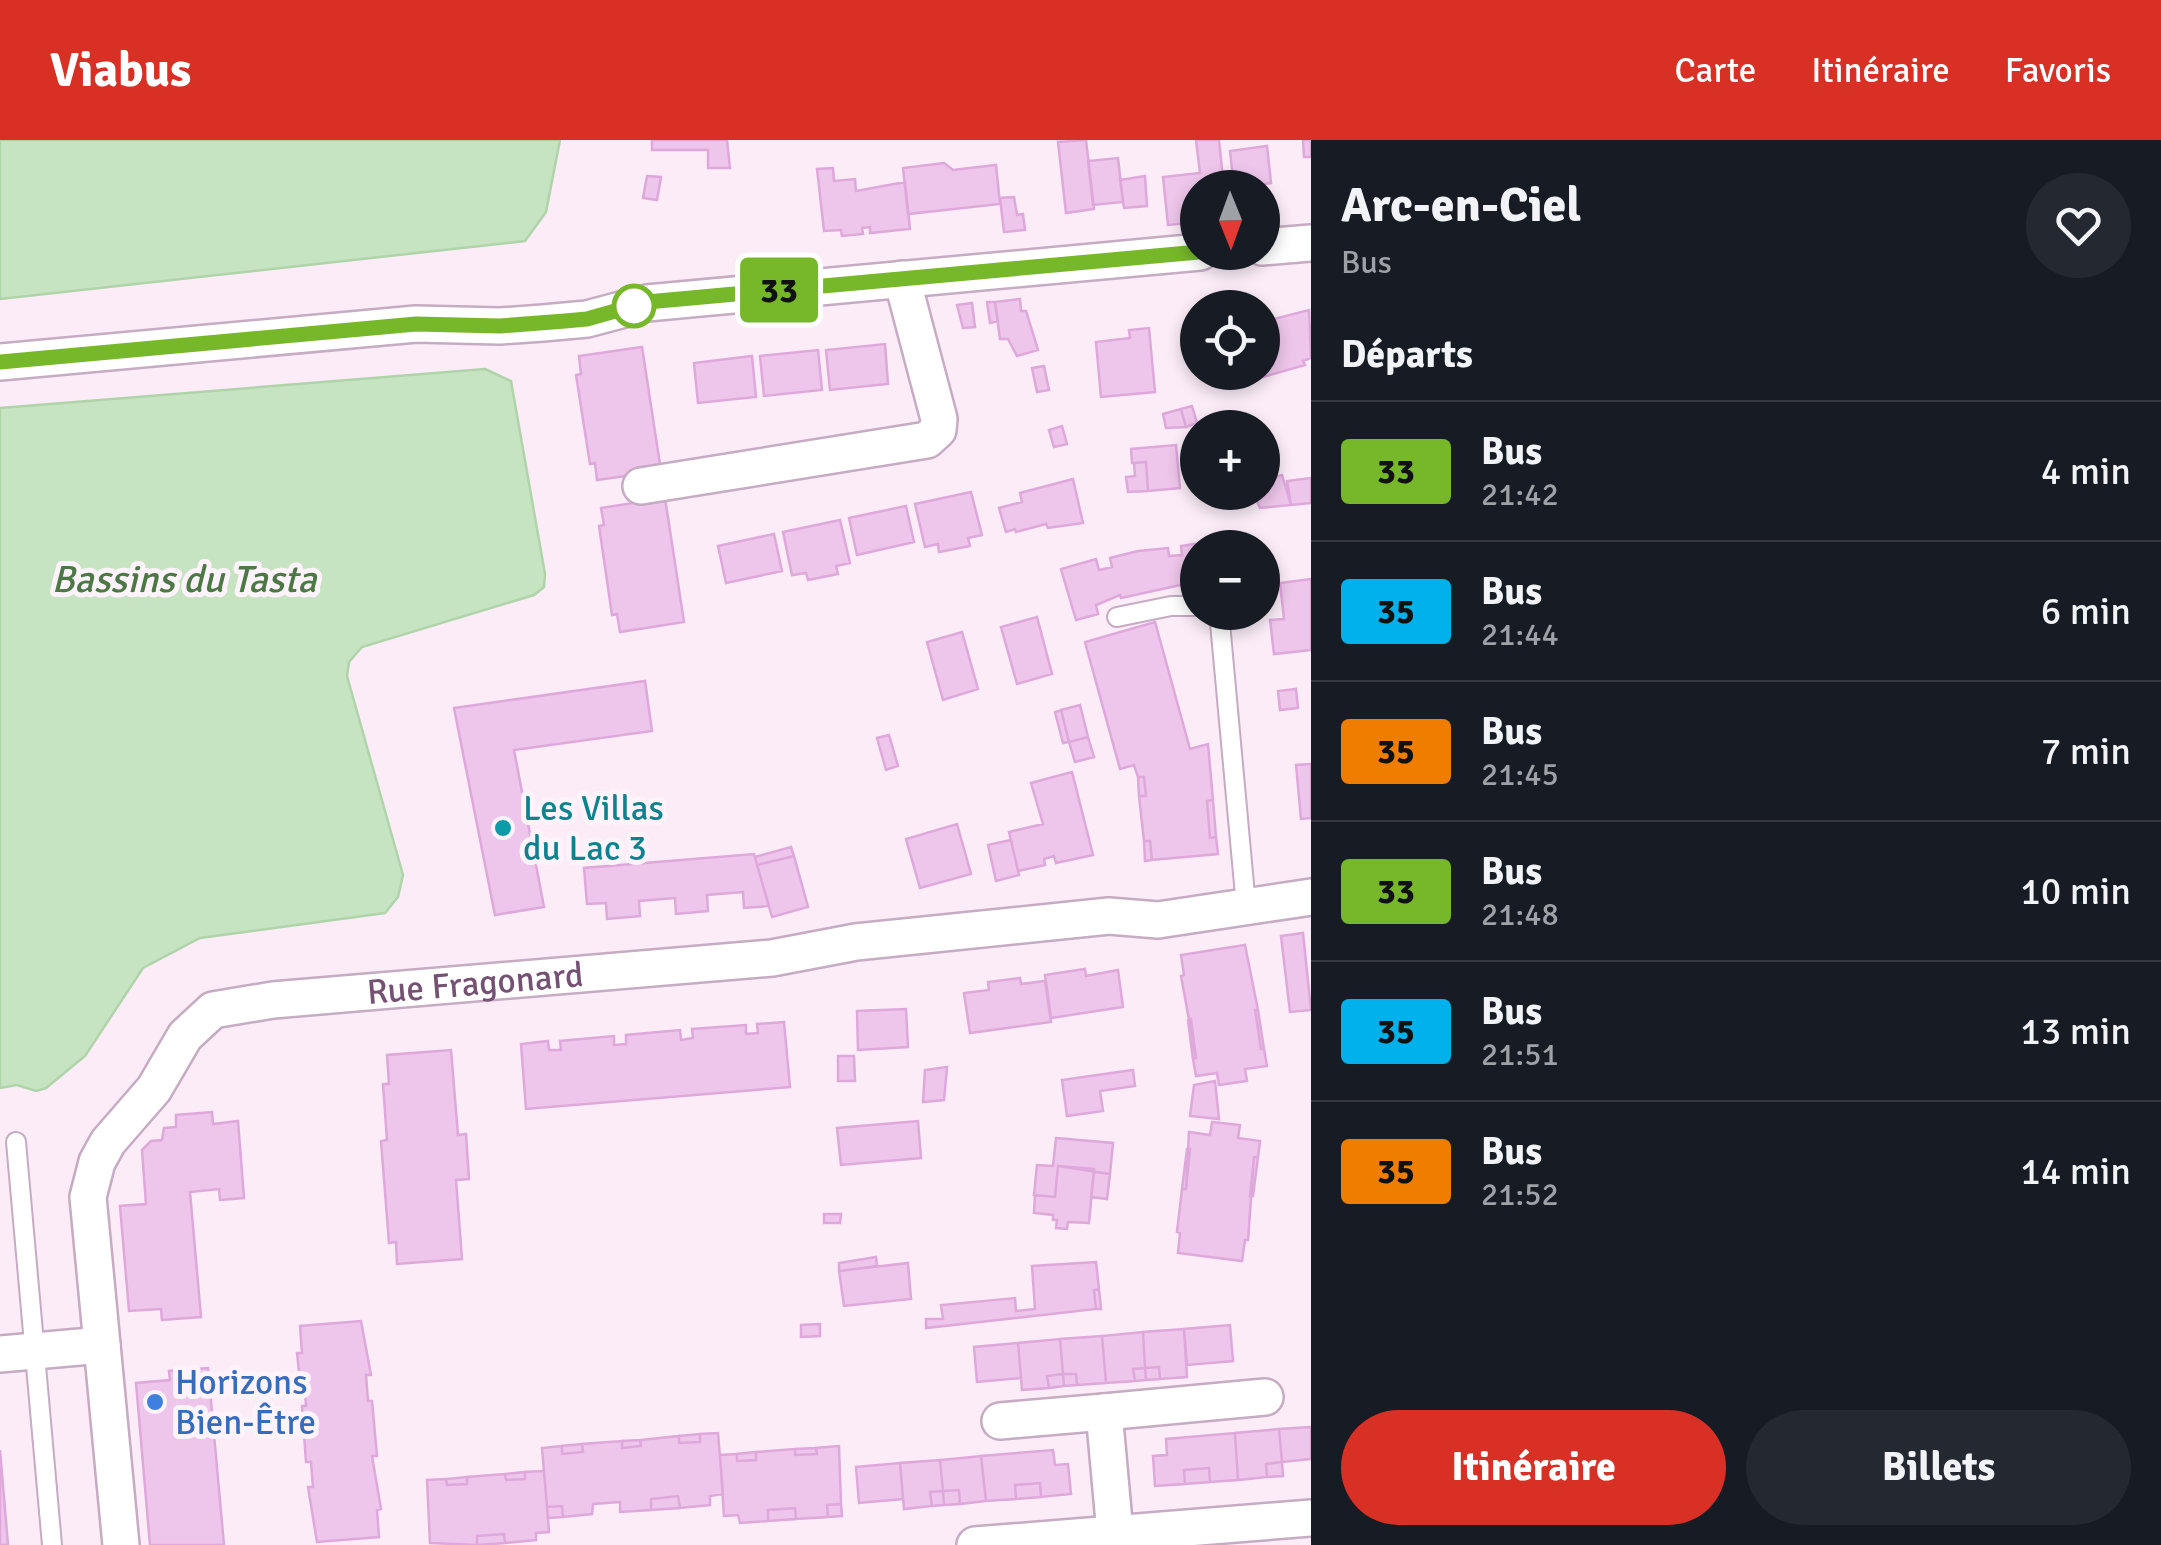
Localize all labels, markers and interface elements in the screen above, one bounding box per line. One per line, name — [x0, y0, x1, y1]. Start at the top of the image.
text: Viabus — [50, 41, 191, 100]
text: Carte — [1675, 49, 1756, 92]
text: Itinéraire — [1811, 49, 1950, 92]
text: Favoris — [2005, 49, 2111, 92]
north arrow — [1180, 170, 1280, 270]
map controls — [1180, 170, 1280, 630]
button: heart — [2026, 173, 2131, 278]
text: Arc-en-Ciel — [1341, 176, 1581, 235]
text: Bus — [1341, 243, 1392, 282]
line badge: 33 — [734, 258, 824, 322]
text: 33 — [760, 269, 798, 312]
unlabelled marker — [613, 285, 655, 327]
button: locate — [1180, 290, 1280, 390]
text: Départs — [1341, 331, 1473, 378]
button: + — [1180, 410, 1280, 510]
text: Bus — [1481, 428, 1542, 475]
text: 4 min — [2041, 448, 2131, 495]
text: 33 — [1377, 450, 1415, 493]
text: 21:42 — [1481, 475, 1559, 514]
button: − — [1180, 530, 1280, 630]
water label: Bassins du Tasta — [51, 556, 318, 603]
text: Bus — [1481, 568, 1542, 615]
text: 6 min — [2041, 588, 2131, 635]
text: 35 — [1377, 590, 1415, 633]
text: 21:44 — [1481, 615, 1559, 654]
text: Bus — [1481, 708, 1542, 755]
text: 7 min — [2041, 728, 2131, 775]
text: 35 — [1377, 730, 1415, 773]
text: 21:45 — [1481, 755, 1559, 794]
place label: Les Villas du Lac 3 — [523, 787, 664, 870]
marker: Les Villas du Lac 3 — [492, 817, 514, 839]
text: Bus — [1481, 848, 1542, 895]
text: 10 min — [2020, 868, 2131, 915]
text: 33 — [1377, 870, 1415, 913]
text: 21:48 — [1481, 895, 1559, 934]
street label: Rue Fragonard — [365, 952, 585, 1014]
text: Bus — [1481, 988, 1542, 1035]
text: 13 min — [2020, 1008, 2131, 1055]
text: 35 — [1377, 1010, 1415, 1053]
text: 21:51 — [1481, 1035, 1559, 1074]
text: Bus — [1481, 1128, 1542, 1175]
text: 14 min — [2020, 1148, 2131, 1195]
text: 35 — [1377, 1150, 1415, 1193]
text: 21:52 — [1481, 1175, 1559, 1214]
place label: Horizons Bien-Être — [175, 1361, 316, 1444]
marker: Horizons Bien-Être — [144, 1391, 166, 1413]
button: Itinéraire — [1341, 1410, 1726, 1525]
button: Billets — [1746, 1410, 2131, 1525]

